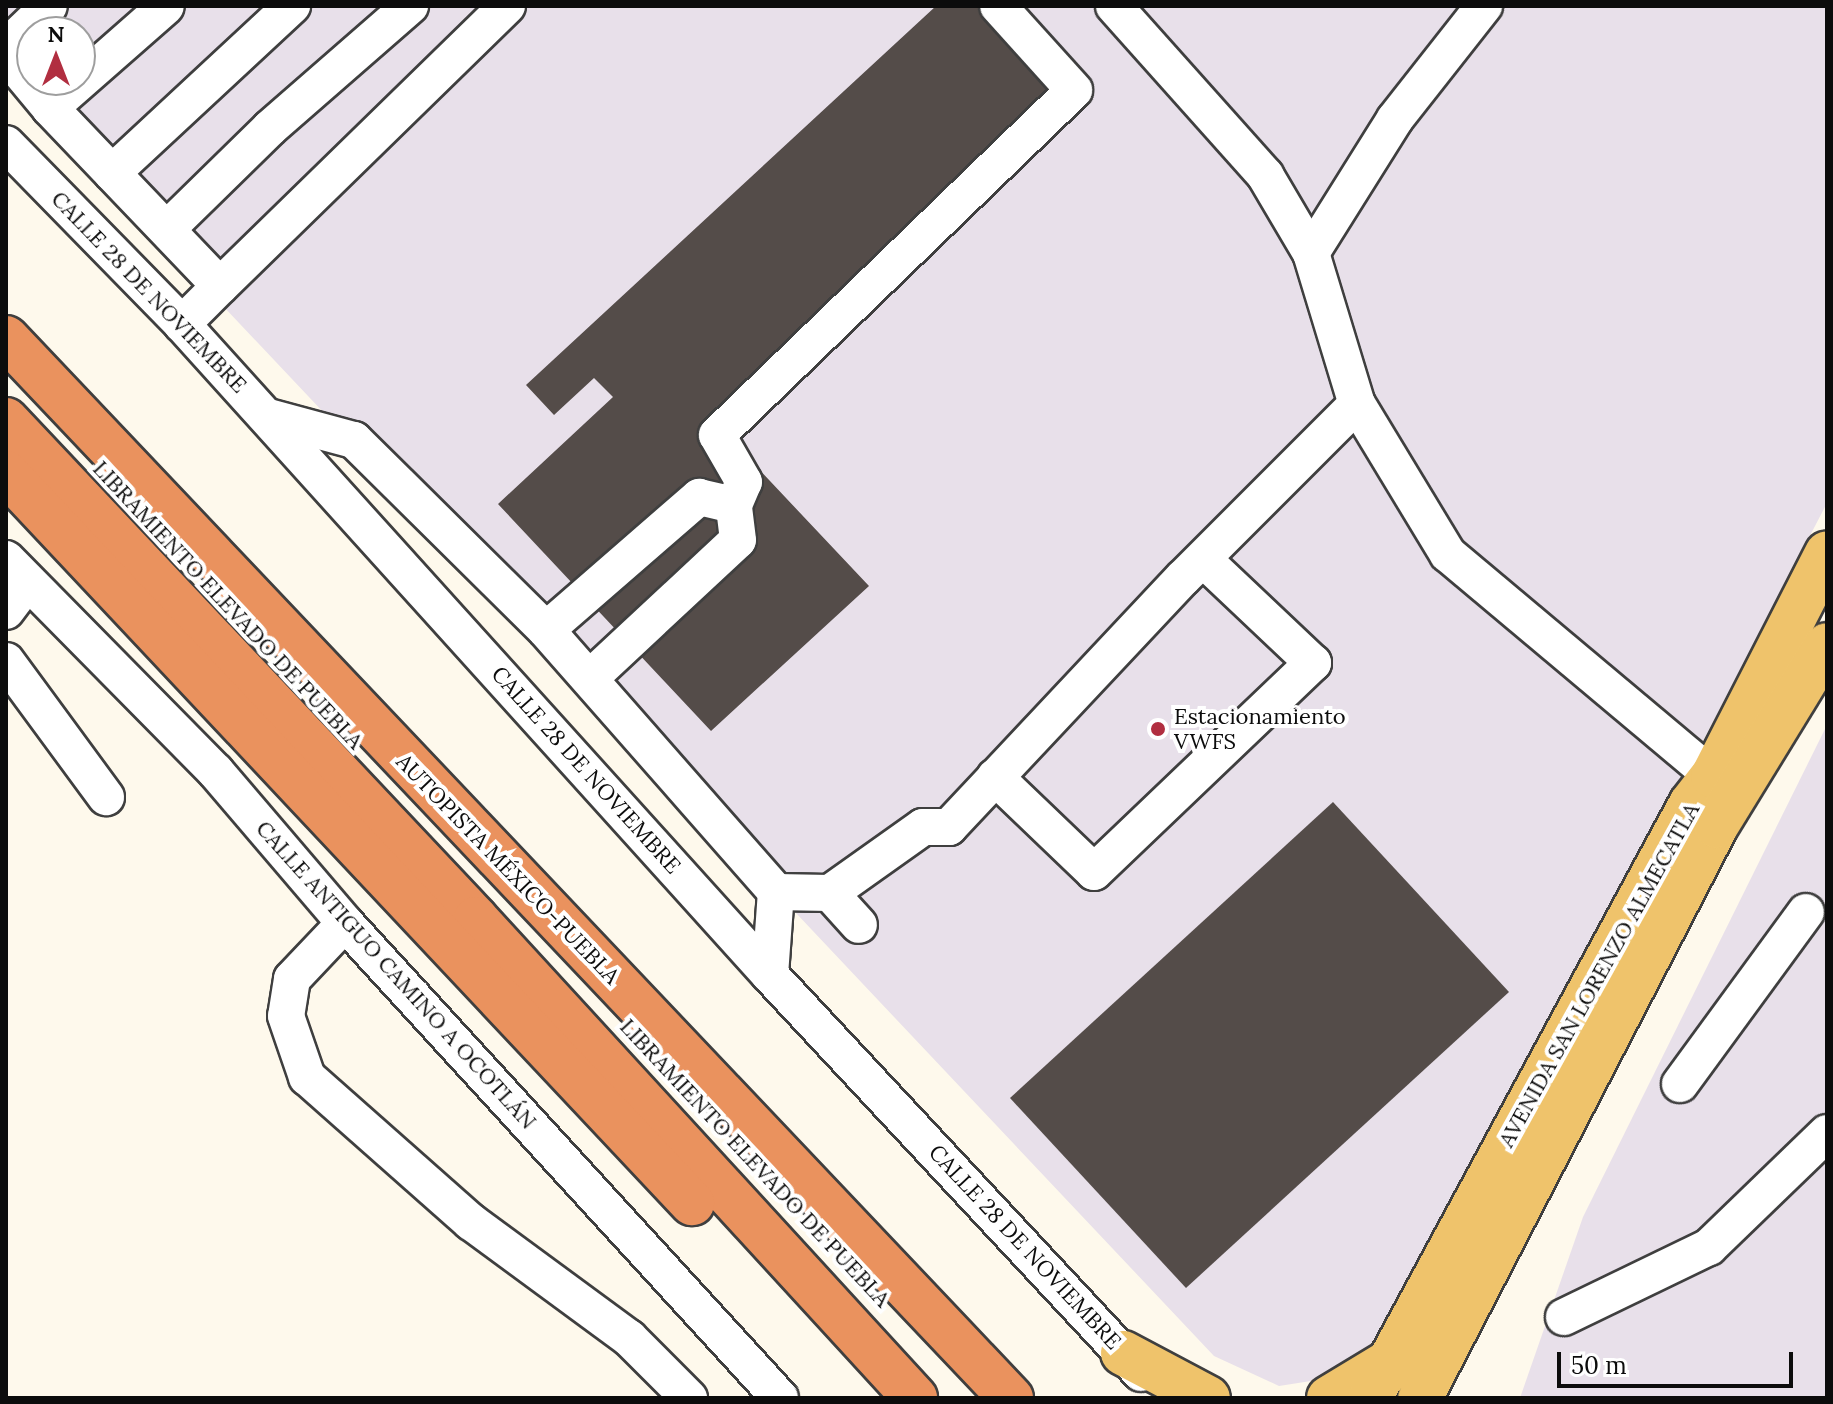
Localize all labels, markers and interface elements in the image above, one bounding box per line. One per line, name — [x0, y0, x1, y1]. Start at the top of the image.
north arrow — [16, 16, 96, 96]
text: N — [47, 20, 65, 48]
street label: CALLE 28 DE NOVIEMBRE — [46, 186, 252, 398]
street label: LIBRAMIENTO ELEVADO DE PUEBLA — [87, 456, 369, 754]
street label: CALLE 28 DE NOVIEMBRE — [486, 661, 686, 879]
place label: Estacionamiento VWFS — [1174, 703, 1346, 754]
marker: Estacionamiento VWFS — [1149, 720, 1167, 738]
street label: AUTOPISTA MÉXICO-PUEBLA — [391, 748, 625, 990]
street label: AVENIDA SAN LORENZO ALMECATLA — [1493, 798, 1705, 1152]
street label: CALLE ANTIGUO CAMINO A OCOTLÁN — [250, 815, 542, 1135]
street label: LIBRAMIENTO ELEVADO DE PUEBLA — [614, 1014, 896, 1312]
street label: CALLE 28 DE NOVIEMBRE — [923, 1139, 1127, 1355]
scale bar — [1561, 1336, 1797, 1386]
text: 50 m — [1571, 1350, 1627, 1381]

